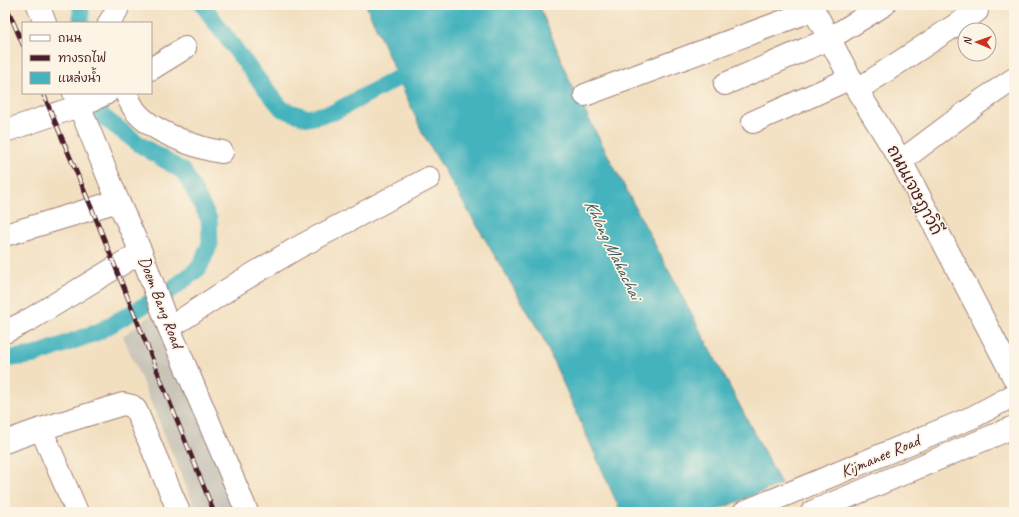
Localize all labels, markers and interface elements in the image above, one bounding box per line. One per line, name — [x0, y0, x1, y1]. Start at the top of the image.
legend — [22, 22, 152, 94]
north arrow — [957, 22, 997, 62]
text: ถนน — [58, 30, 82, 46]
text: N — [960, 36, 974, 45]
text: ทางรถไฟ — [58, 50, 106, 66]
text: แหล่งน้ำ — [58, 67, 101, 86]
street label: ถนนเจษฎาวิถี — [882, 141, 948, 239]
water label: Khlong Mahachai — [579, 196, 649, 306]
street label: Doem Bang Road — [134, 253, 189, 353]
street label: Kijmanee Road — [837, 429, 925, 482]

